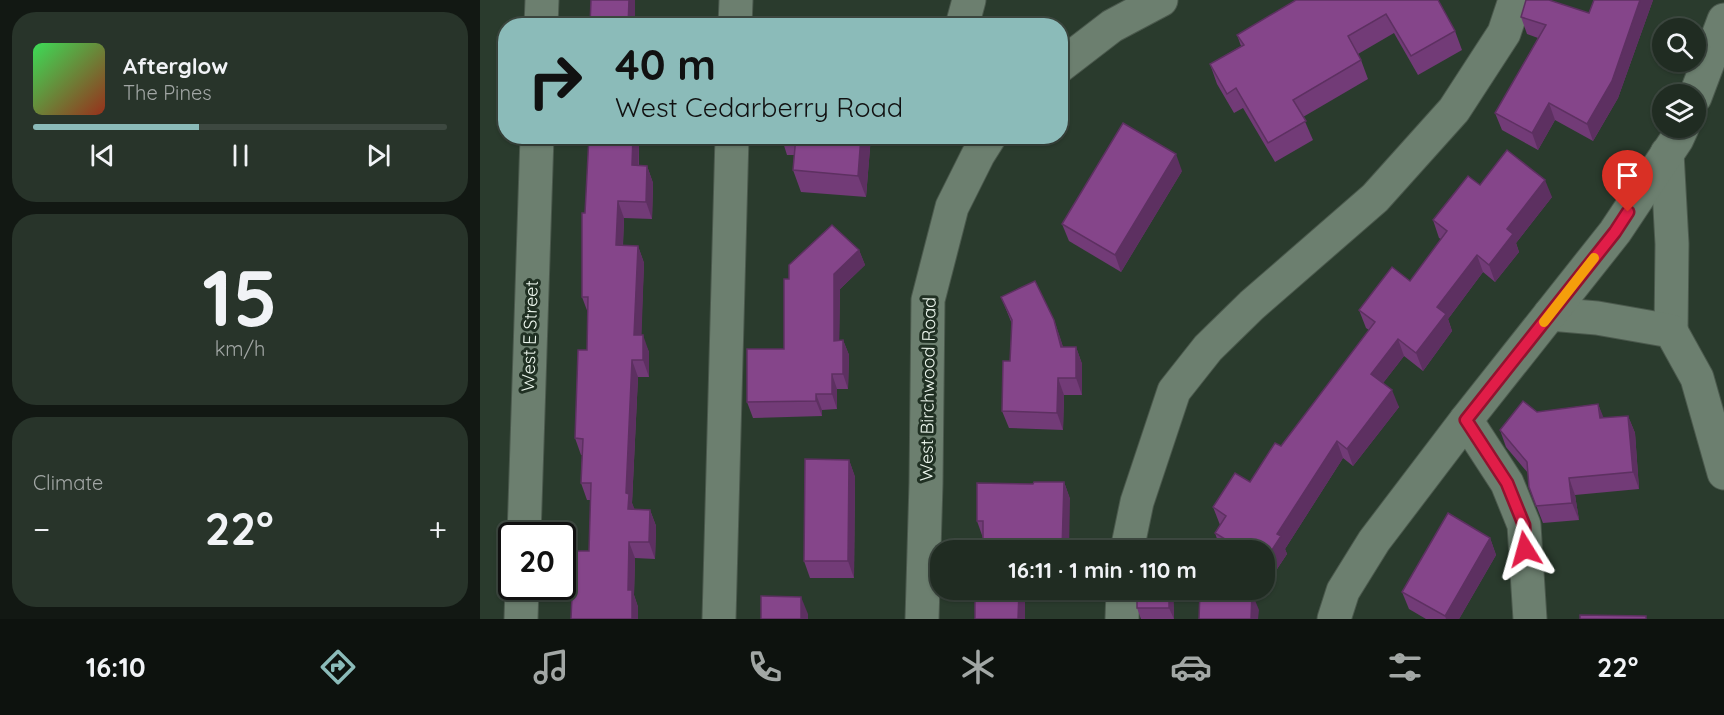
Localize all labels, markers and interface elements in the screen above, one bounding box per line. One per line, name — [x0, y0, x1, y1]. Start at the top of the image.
map controls — [1652, 18, 1706, 138]
button: search — [1652, 18, 1706, 72]
text: 40 m — [615, 38, 716, 91]
icon: right — [516, 42, 594, 120]
text: Afterglow — [123, 52, 228, 80]
text: The Pines — [123, 80, 212, 105]
button: layers — [1652, 84, 1706, 138]
text: West Cedarberry Road — [615, 90, 903, 124]
icon: previous — [86, 139, 119, 172]
icon: pause — [224, 139, 257, 172]
icon: next — [362, 139, 395, 172]
pin — [1602, 150, 1653, 212]
icon: arrive — [1611, 159, 1644, 192]
text: 15 — [202, 248, 278, 346]
street label: West E Street — [516, 280, 543, 392]
street label: West Birchwood Road — [914, 297, 941, 481]
text: km/h — [215, 336, 265, 361]
text: Climate — [33, 470, 103, 495]
text: 22° — [205, 500, 274, 556]
text: − — [33, 508, 50, 549]
text: + — [428, 508, 447, 549]
position arrow — [1493, 517, 1557, 581]
speed limit sign: 20 — [498, 522, 576, 600]
text: 16:11 · 1 min · 110 m — [1008, 556, 1197, 584]
icon: directions — [317, 646, 359, 688]
icon: music — [530, 646, 572, 688]
icon: phone — [744, 646, 786, 688]
icon: climate — [957, 646, 999, 688]
icon: car — [1170, 646, 1212, 688]
icon: filters — [1384, 646, 1426, 688]
text: 16:10 — [86, 650, 146, 684]
text: 22° — [1597, 650, 1638, 684]

